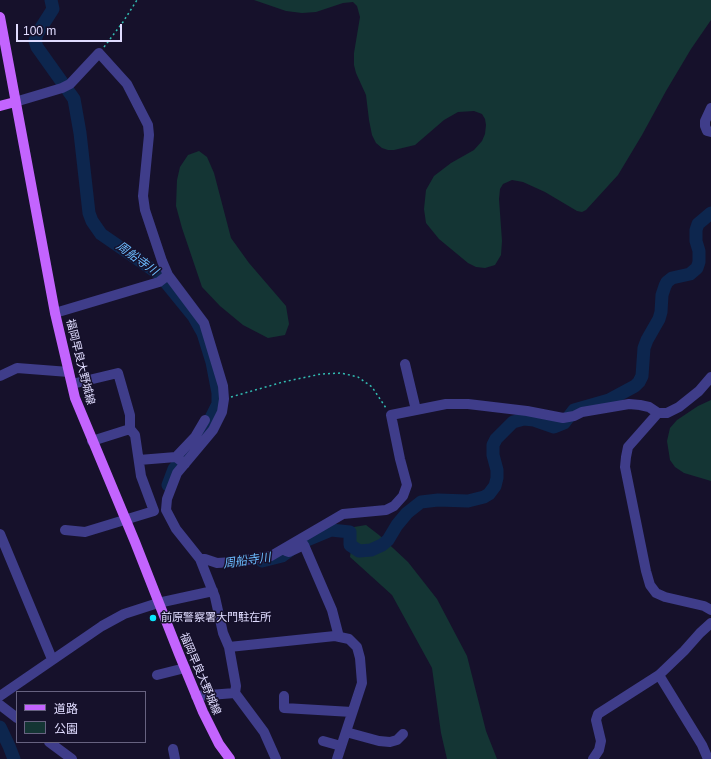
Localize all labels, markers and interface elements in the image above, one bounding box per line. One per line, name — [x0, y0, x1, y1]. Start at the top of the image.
scale bar — [18, 16, 124, 42]
text: 100 m — [23, 24, 56, 38]
water label: 周船寺川 — [113, 239, 161, 279]
street label: 福岡早良大野城線 — [63, 318, 97, 406]
water label: 周船寺川 — [222, 551, 272, 571]
place label: 前原警察署大門駐在所 — [161, 611, 271, 625]
marker: 前原警察署大門駐在所 — [148, 613, 158, 623]
street label: 福岡早良大野城線 — [177, 631, 223, 717]
legend — [16, 691, 146, 743]
text: 道路 — [54, 702, 78, 716]
text: 公園 — [54, 722, 78, 736]

